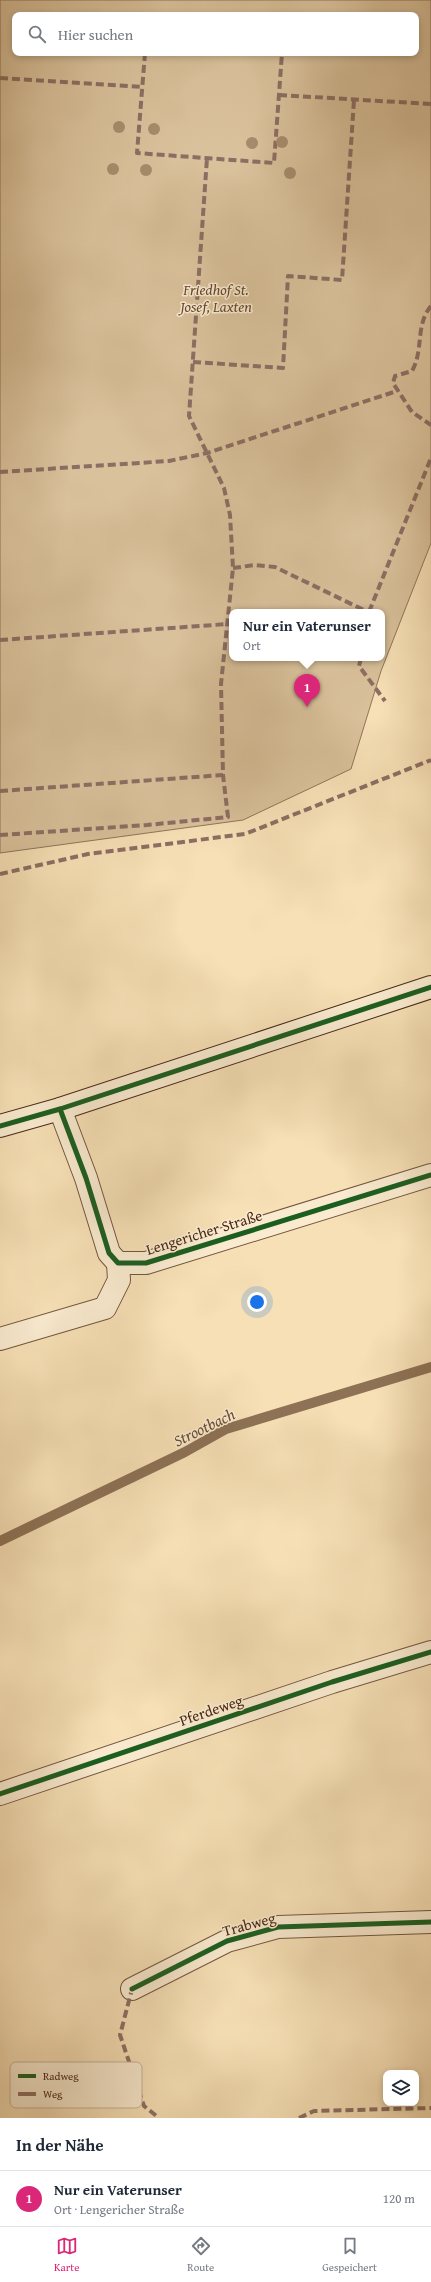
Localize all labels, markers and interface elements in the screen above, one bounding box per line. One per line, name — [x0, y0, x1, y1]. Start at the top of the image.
search box — [12, 12, 419, 56]
icon: search — [26, 23, 48, 45]
text: Hier suchen — [58, 24, 133, 45]
park label: Friedhof St. Josef, Laxten — [177, 279, 252, 317]
popup — [229, 609, 385, 661]
text: Nur ein Vaterunser — [243, 615, 371, 636]
text: Ort — [243, 636, 261, 655]
pin: 1 — [294, 674, 320, 707]
street label: Lengericher Straße — [143, 1204, 265, 1260]
your location — [247, 1292, 267, 1312]
water label: Strootbach — [169, 1402, 239, 1452]
street label: Pferdeweg — [176, 1689, 246, 1731]
street label: Trabweg — [220, 1907, 278, 1941]
legend — [10, 2062, 142, 2108]
text: Radweg — [43, 2068, 79, 2084]
map controls — [383, 2070, 419, 2106]
button: layers — [383, 2070, 419, 2106]
text: Weg — [43, 2086, 63, 2102]
text: In der Nähe — [16, 2132, 104, 2157]
text: Nur ein Vaterunser — [54, 2179, 182, 2200]
text: 1 — [26, 2189, 32, 2208]
text: 120 m — [383, 2189, 415, 2208]
text: Ort · Lengericher Straße — [54, 2200, 184, 2219]
tab: Karte — [54, 2235, 79, 2275]
tab: Route — [187, 2235, 214, 2275]
tab: Gespeichert — [322, 2235, 377, 2275]

